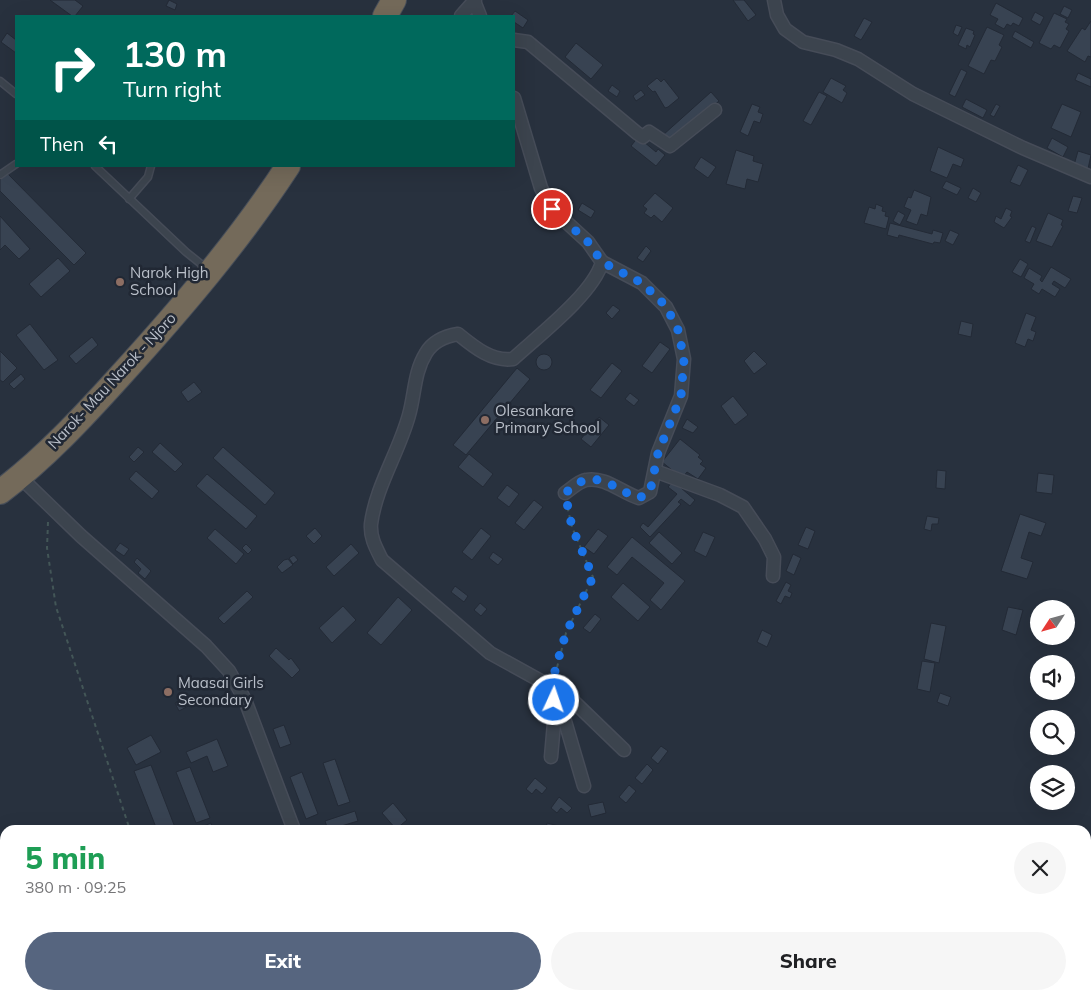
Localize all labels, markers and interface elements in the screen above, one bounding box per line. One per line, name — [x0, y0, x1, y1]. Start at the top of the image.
text: 130 m — [123, 32, 227, 76]
icon: right — [40, 35, 105, 100]
text: Turn right — [123, 75, 221, 103]
icon: left — [94, 130, 122, 158]
text: Then — [40, 132, 84, 156]
pin — [531, 188, 573, 230]
icon: arrive — [538, 195, 566, 223]
place label: Narok High School — [130, 263, 209, 299]
marker: Narok High School — [114, 276, 126, 288]
street label: Narok- Mau Narok - Njoro — [43, 309, 180, 453]
place label: Olesankare Primary School — [495, 401, 600, 437]
marker: Olesankare Primary School — [479, 414, 491, 426]
north arrow — [1030, 600, 1075, 645]
map controls — [1030, 600, 1075, 810]
button: sound — [1030, 655, 1075, 700]
place label: Maasai Girls Secondary — [178, 673, 264, 709]
position arrow — [527, 673, 579, 725]
marker: Maasai Girls Secondary — [162, 686, 174, 698]
button: search — [1030, 710, 1075, 755]
button: layers — [1030, 765, 1075, 810]
text: 5 min — [25, 839, 105, 877]
button: close — [1014, 842, 1066, 894]
text: 380 m · 09:25 — [25, 877, 126, 897]
button: Exit — [25, 932, 541, 990]
button: Share — [551, 932, 1066, 990]

